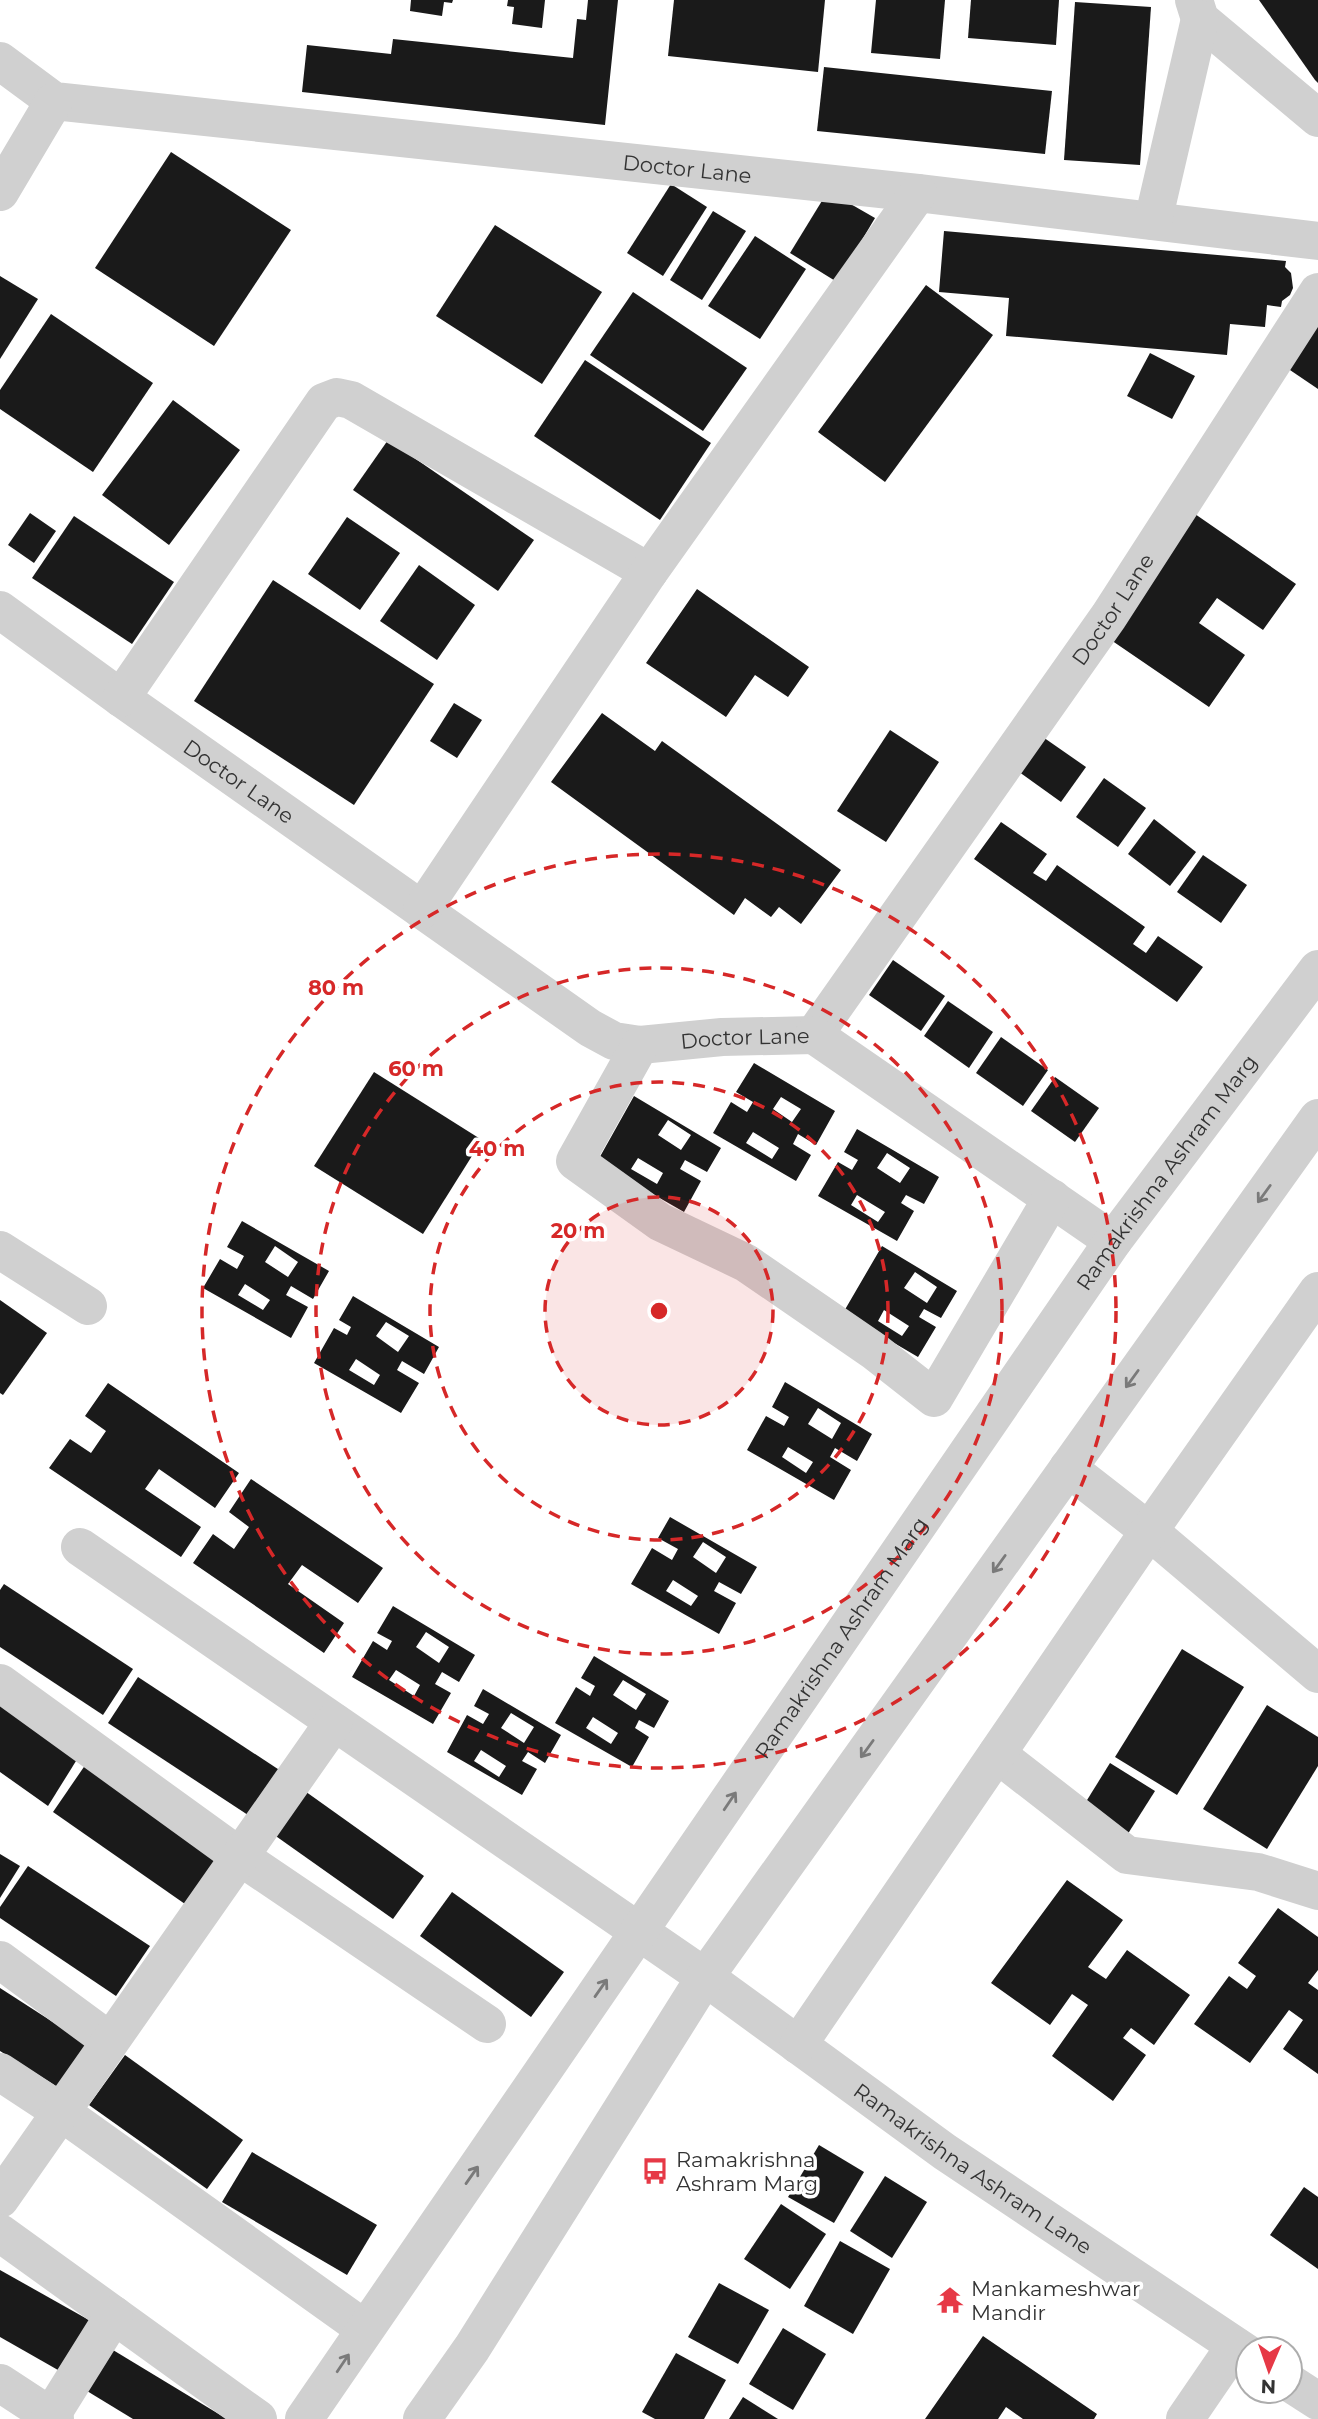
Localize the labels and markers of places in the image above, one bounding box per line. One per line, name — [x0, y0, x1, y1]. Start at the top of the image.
centre of rings — [647, 1299, 671, 1323]
place label: Ramakrishna Ashram Marg — [676, 2147, 818, 2196]
bus stop icon: Ramakrishna Ashram Marg — [640, 2156, 670, 2186]
place label: Mankameshwar Mandir — [971, 2276, 1140, 2325]
temple icon: Mankameshwar Mandir — [935, 2285, 965, 2315]

